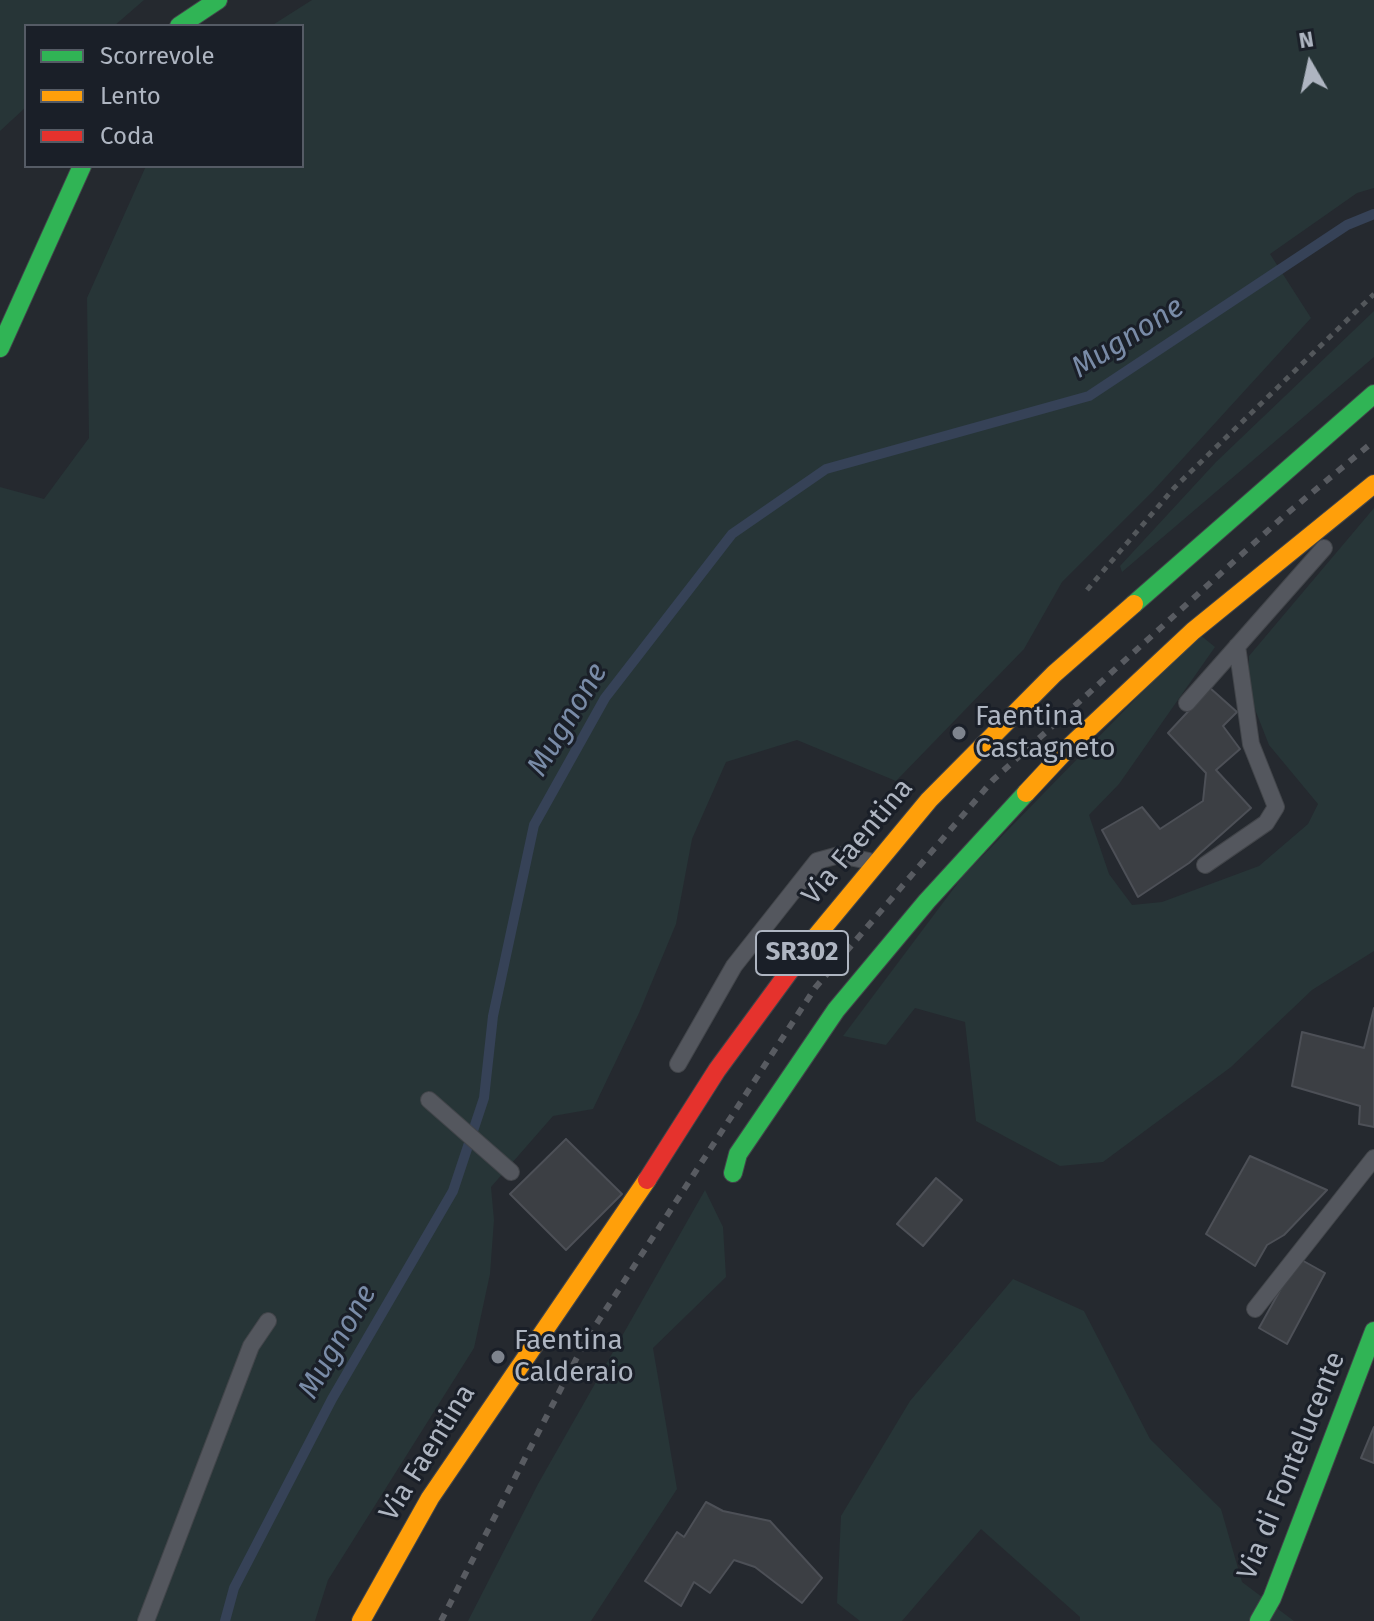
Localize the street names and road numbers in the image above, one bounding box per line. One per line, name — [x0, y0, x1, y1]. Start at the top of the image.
street label: Via Faentina — [795, 772, 921, 912]
road number: SR302 — [756, 931, 848, 975]
street label: Via di Fontelucente — [1231, 1347, 1353, 1585]
street label: Via Faentina — [373, 1378, 483, 1528]

